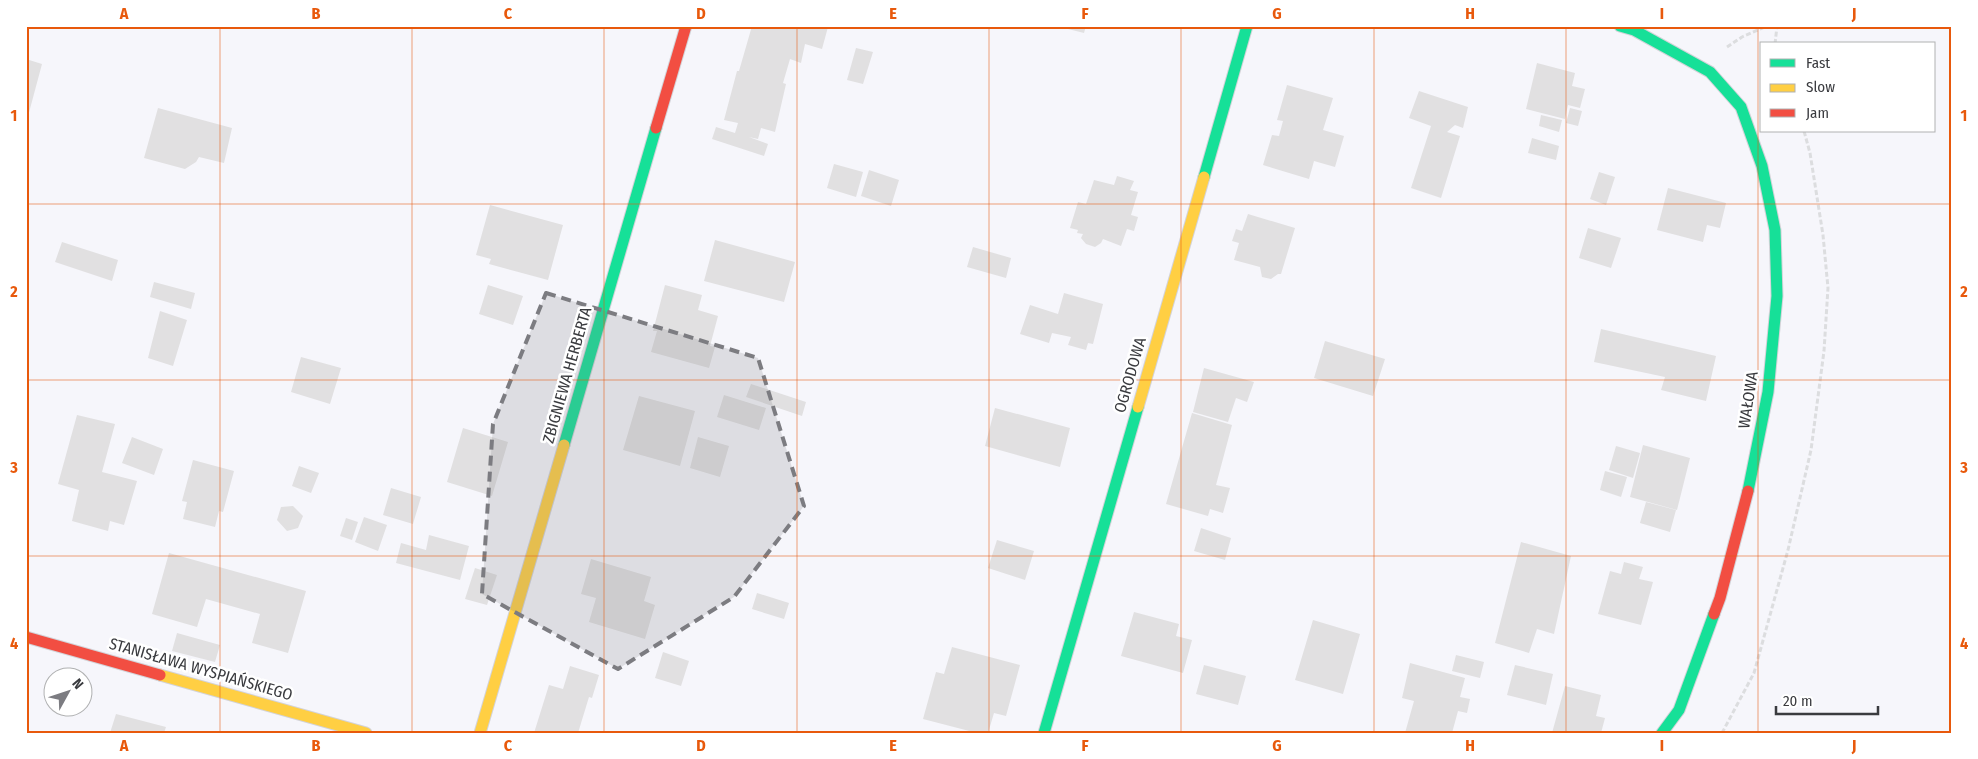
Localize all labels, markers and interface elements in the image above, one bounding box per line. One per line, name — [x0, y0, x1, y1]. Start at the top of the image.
text: A — [119, 4, 129, 23]
text: B — [312, 4, 321, 23]
text: C — [504, 4, 513, 23]
text: D — [696, 4, 706, 23]
text: E — [889, 4, 897, 23]
text: F — [1081, 4, 1089, 23]
text: G — [1272, 4, 1282, 23]
text: H — [1465, 4, 1475, 23]
text: I — [1660, 4, 1664, 23]
text: J — [1851, 4, 1856, 23]
legend — [1760, 42, 1936, 132]
text: Fast — [1806, 54, 1830, 72]
text: Slow — [1806, 78, 1835, 96]
text: Jam — [1806, 104, 1829, 122]
text: 1 — [11, 106, 17, 125]
text: 1 — [1961, 106, 1967, 125]
text: 2 — [9, 282, 18, 301]
text: 2 — [1959, 282, 1968, 301]
street label: ZBIGNIEWA HERBERTA — [538, 304, 596, 445]
street label: OGRODOWA — [1110, 335, 1150, 415]
street label: WAŁOWA — [1734, 370, 1762, 430]
text: 3 — [9, 458, 18, 477]
text: 3 — [1959, 458, 1968, 477]
text: 4 — [10, 634, 18, 653]
street label: STANISŁAWA WYSPIAŃSKIEGO — [107, 634, 295, 704]
text: 4 — [1960, 634, 1968, 653]
north arrow — [42, 666, 92, 716]
text: N — [68, 675, 87, 693]
scale bar — [1776, 684, 1878, 716]
text: 20 m — [1783, 692, 1813, 710]
text: A — [119, 736, 129, 755]
text: B — [312, 736, 321, 755]
text: C — [504, 736, 513, 755]
text: D — [696, 736, 706, 755]
text: E — [889, 736, 897, 755]
text: F — [1081, 736, 1089, 755]
text: G — [1272, 736, 1282, 755]
text: H — [1465, 736, 1475, 755]
text: I — [1660, 736, 1664, 755]
text: J — [1851, 736, 1856, 755]

